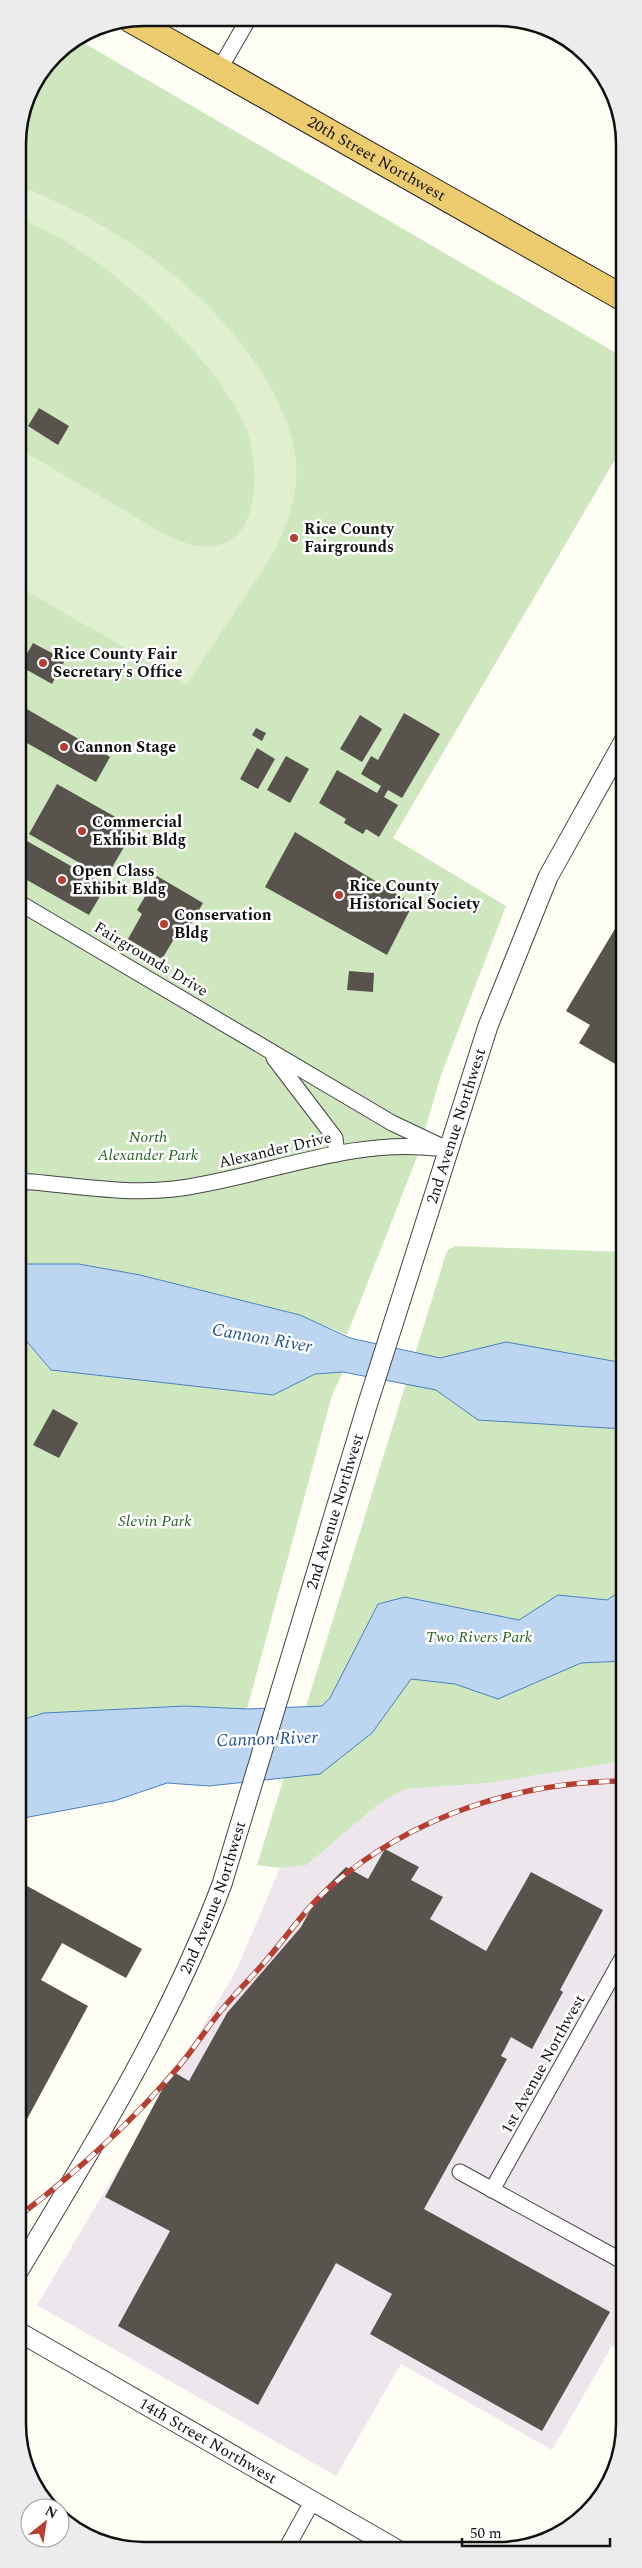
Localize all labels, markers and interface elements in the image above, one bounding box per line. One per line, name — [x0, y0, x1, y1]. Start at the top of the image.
street label: 20th Street Northwest — [303, 110, 451, 208]
place label: Rice County Fairgrounds — [304, 517, 395, 559]
marker: Rice County Fairgrounds — [288, 532, 300, 544]
place label: Rice County Fair Secretary's Office — [53, 642, 183, 684]
marker: Rice County Fair Secretary's Office — [37, 657, 49, 669]
place label: Cannon Stage — [74, 735, 176, 759]
marker: Cannon Stage — [58, 741, 70, 753]
place label: Commercial Exhibit Bldg — [92, 810, 186, 852]
marker: Commercial Exhibit Bldg — [76, 825, 88, 837]
place label: Open Class Exhibit Bldg — [72, 859, 166, 901]
marker: Open Class Exhibit Bldg — [56, 874, 68, 886]
place label: Rice County Historical Society — [349, 874, 481, 916]
marker: Rice County Historical Society — [333, 889, 345, 901]
place label: Conservation Bldg — [174, 903, 272, 945]
street label: Fairgrounds Drive — [89, 915, 213, 1003]
marker: Conservation Bldg — [158, 918, 170, 930]
street label: 2nd Avenue Northwest — [420, 1045, 492, 1207]
park label: North Alexander Park — [97, 1125, 199, 1167]
street label: Alexander Drive — [216, 1125, 334, 1175]
water label: Cannon River — [210, 1316, 315, 1360]
street label: 2nd Avenue Northwest — [300, 1430, 370, 1593]
park label: Slevin Park — [118, 1509, 192, 1533]
park label: Two Rivers Park — [426, 1625, 533, 1649]
water label: Cannon River — [216, 1724, 319, 1754]
street label: 2nd Avenue Northwest — [174, 1818, 253, 1978]
street label: 1st Avenue Northwest — [495, 1990, 591, 2138]
street label: 14th Street Northwest — [134, 2391, 282, 2490]
north arrow — [20, 2498, 70, 2548]
text: N — [41, 2500, 61, 2524]
scale bar — [462, 2516, 610, 2548]
text: 50 m — [470, 2522, 502, 2545]

